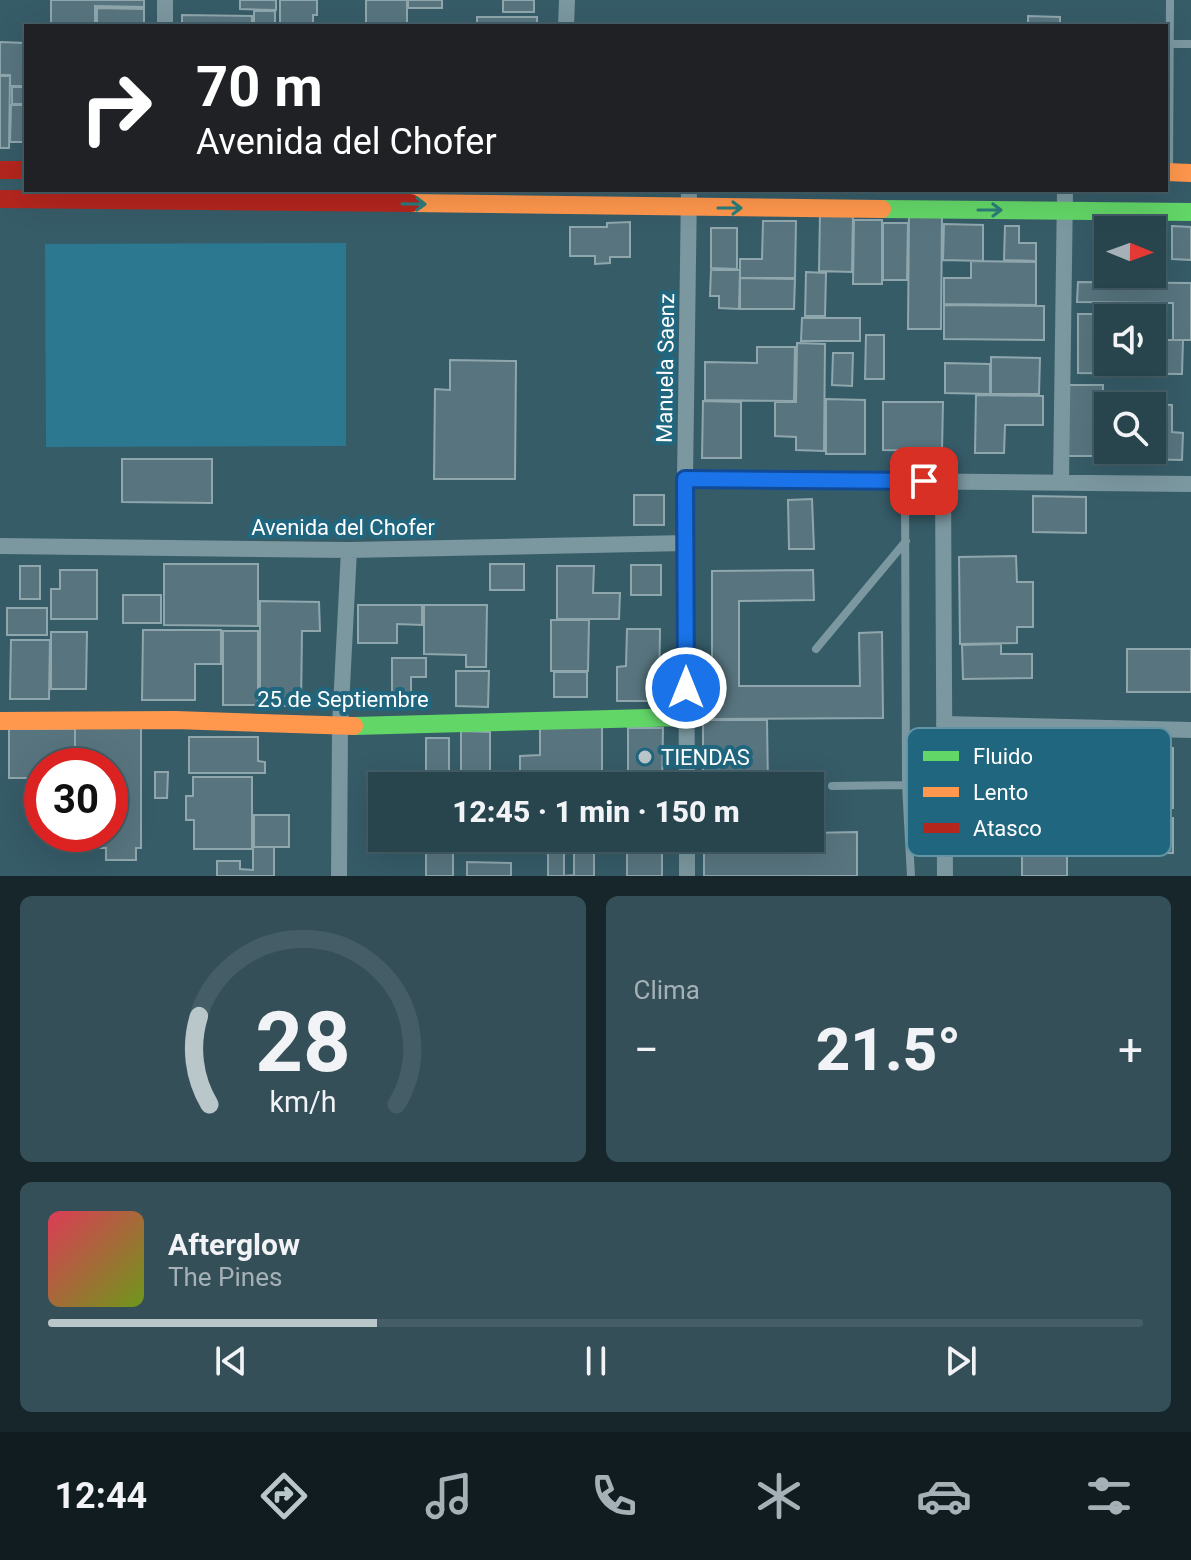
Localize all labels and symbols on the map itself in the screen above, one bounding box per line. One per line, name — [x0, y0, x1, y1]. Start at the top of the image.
one-way arrow — [400, 196, 427, 212]
one-way arrow — [716, 200, 743, 216]
one-way arrow — [976, 202, 1003, 218]
north arrow — [1094, 216, 1166, 288]
street label: Manuela Saenz — [652, 293, 679, 443]
pin — [890, 447, 958, 515]
street label: Avenida del Chofer — [251, 515, 435, 540]
position arrow — [644, 646, 728, 730]
street label: 25 de Septiembre — [257, 687, 429, 712]
legend — [907, 728, 1171, 856]
text: Fluido — [973, 744, 1033, 769]
place label: TIENDAS — [661, 745, 750, 770]
speed limit sign: 30 — [24, 748, 128, 852]
marker: TIENDAS — [636, 748, 654, 766]
text: Lento — [973, 780, 1028, 805]
text: Atasco — [973, 816, 1042, 841]

